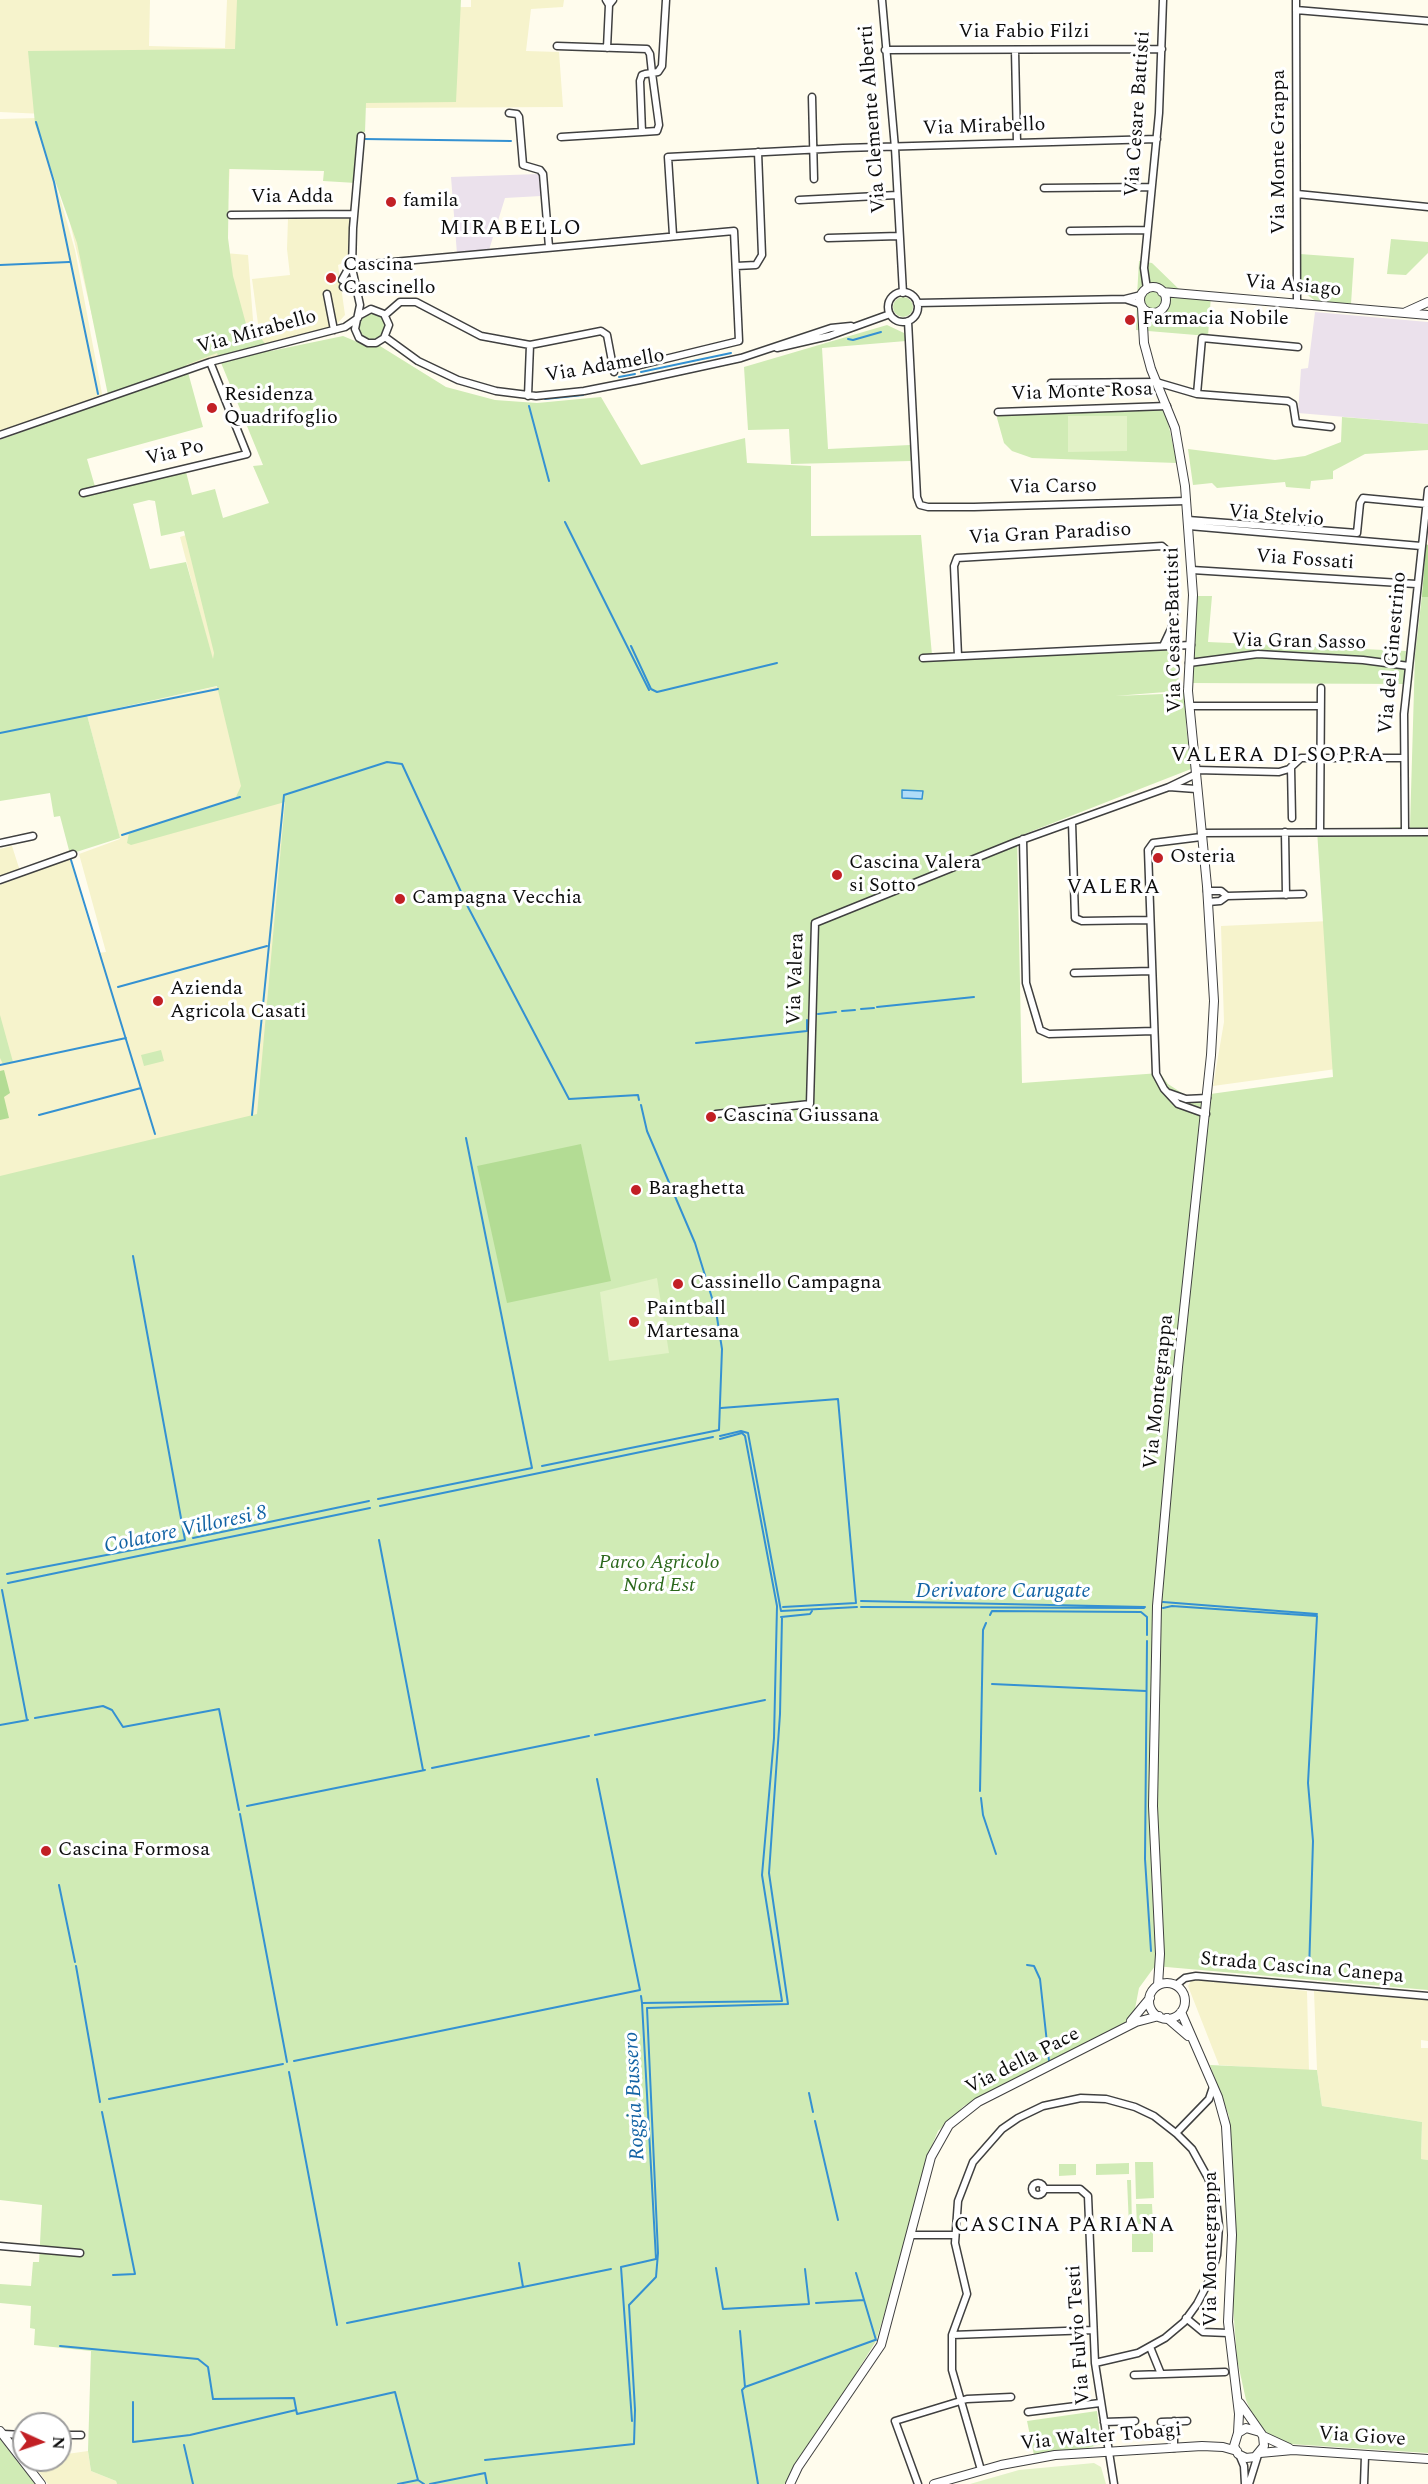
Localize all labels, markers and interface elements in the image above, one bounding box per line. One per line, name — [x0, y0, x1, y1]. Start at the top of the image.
street label: Via Fabio Filzi — [959, 21, 1089, 45]
street label: Via Clemente Alberti — [855, 24, 893, 214]
street label: Via Cesare Battisti — [1121, 30, 1157, 198]
street label: Via Monte Grappa — [1268, 69, 1292, 235]
street label: Via Mirabello — [922, 114, 1046, 142]
street label: Via Adda — [251, 186, 333, 210]
place label: famila — [403, 190, 459, 214]
marker: famila — [384, 195, 398, 209]
district label: MIRABELLO — [440, 217, 582, 243]
place label: Cascina Cascinello — [343, 254, 436, 301]
marker: Cascina Cascinello — [324, 271, 338, 285]
street label: Via Asiago — [1244, 271, 1342, 303]
street label: Via Mirabello — [195, 306, 319, 360]
place label: Farmacia Nobile — [1142, 308, 1289, 332]
marker: Farmacia Nobile — [1123, 313, 1137, 327]
street label: Via Adamello — [543, 345, 667, 389]
street label: Via Monte Rosa — [1011, 379, 1153, 407]
place label: Residenza Quadrifoglio — [224, 384, 338, 431]
marker: Residenza Quadrifoglio — [205, 401, 219, 415]
street label: Via Po — [144, 436, 206, 472]
street label: Via Carso — [1009, 475, 1097, 501]
street label: Via Stelvio — [1227, 501, 1325, 533]
street label: Via Gran Paradiso — [968, 519, 1132, 551]
street label: Via Fossati — [1255, 546, 1355, 576]
street label: Via Cesare Battisti — [1162, 547, 1188, 713]
street label: Via del Ginestrino — [1375, 571, 1413, 735]
street label: Via Gran Sasso — [1232, 630, 1366, 656]
district label: VALERA DI SOPRA — [1171, 744, 1385, 770]
place label: Osteria — [1170, 846, 1235, 870]
marker: Osteria — [1151, 851, 1165, 865]
place label: Cascina Valera si Sotto — [849, 852, 981, 899]
marker: Cascina Valera si Sotto — [830, 868, 844, 882]
district label: VALERA — [1067, 876, 1161, 902]
place label: Campagna Vecchia — [412, 887, 582, 911]
marker: Campagna Vecchia — [393, 892, 407, 906]
street label: Via Valera — [783, 932, 811, 1026]
place label: Azienda Agricola Casati — [170, 978, 307, 1025]
marker: Azienda Agricola Casati — [151, 994, 165, 1008]
place label: Cascina Giussana — [723, 1105, 879, 1129]
marker: Cascina Giussana — [704, 1110, 718, 1124]
place label: Baraghetta — [648, 1178, 745, 1202]
marker: Baraghetta — [629, 1183, 643, 1197]
place label: Cassinello Campagna — [690, 1272, 881, 1296]
marker: Cassinello Campagna — [671, 1277, 685, 1291]
place label: Paintball Martesana — [646, 1298, 739, 1345]
street label: Via Montegrappa — [1140, 1313, 1180, 1471]
marker: Paintball Martesana — [627, 1315, 641, 1329]
water label: Colatore Villoresi 8 — [102, 1501, 270, 1561]
park label: Parco Agricolo Nord Est — [598, 1552, 720, 1599]
water label: Derivatore Carugate — [916, 1580, 1090, 1606]
place label: Cascina Formosa — [58, 1839, 210, 1863]
marker: Cascina Formosa — [39, 1844, 53, 1858]
street label: Strada Cascina Canepa — [1199, 1948, 1405, 1990]
street label: Via della Pace — [962, 2023, 1084, 2101]
water label: Roggia Bussero — [620, 2031, 652, 2161]
street label: Via Montegrappa — [1200, 2171, 1224, 2327]
district label: CASCINA PARIANA — [954, 2214, 1176, 2240]
street label: Via Fulvio Testi — [1063, 2264, 1097, 2406]
north arrow — [12, 2412, 72, 2472]
street label: Via Walter Tobagi — [1019, 2419, 1183, 2457]
street label: Via Giove — [1317, 2423, 1407, 2453]
text: N — [46, 2436, 70, 2450]

